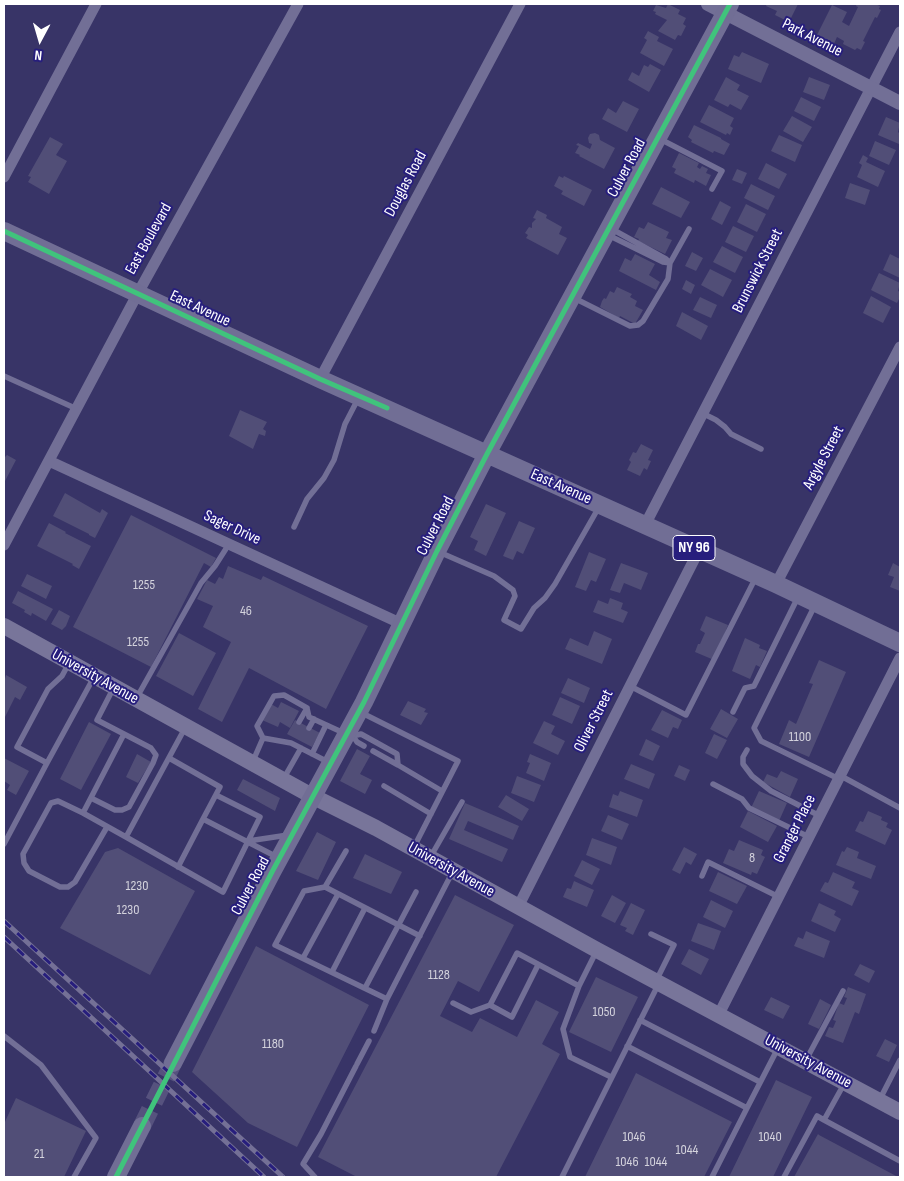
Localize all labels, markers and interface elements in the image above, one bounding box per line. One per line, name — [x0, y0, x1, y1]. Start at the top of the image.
north arrow — [15, 15, 65, 65]
street label: Park Avenue — [779, 15, 845, 61]
text: N — [34, 47, 43, 64]
street label: Culver Road — [604, 135, 650, 201]
street label: Douglas Road — [381, 148, 431, 220]
street label: East Boulevard — [122, 200, 176, 278]
street label: Brunswick Street — [729, 226, 787, 316]
street label: East Avenue — [167, 287, 233, 331]
street label: Argyle Street — [799, 423, 849, 493]
street label: East Avenue — [527, 465, 595, 509]
street label: Culver Road — [413, 493, 459, 559]
street label: Sager Drive — [200, 506, 264, 550]
road number: NY 96 — [673, 536, 715, 560]
house number: 1255 — [133, 577, 155, 593]
house number: 46 — [240, 603, 252, 619]
house number: 1255 — [127, 634, 149, 650]
street label: University Avenue — [48, 645, 142, 709]
street label: Oliver Street — [570, 687, 618, 755]
house number: 1100 — [789, 729, 811, 745]
street label: Granger Place — [770, 792, 820, 866]
street label: University Avenue — [404, 838, 498, 902]
house number: 8 — [749, 850, 755, 866]
street label: Culver Road — [228, 853, 274, 919]
house number: 1230 — [126, 878, 148, 894]
house number: 1230 — [117, 902, 139, 918]
house number: 1128 — [428, 967, 450, 983]
house number: 1050 — [592, 1004, 616, 1020]
street label: University Avenue — [761, 1031, 855, 1093]
house number: 1180 — [262, 1036, 284, 1052]
house number: 1046 — [622, 1129, 646, 1145]
house number: 1040 — [758, 1129, 782, 1145]
house number: 1044 — [676, 1142, 698, 1158]
house number: 21 — [34, 1146, 44, 1162]
house number: 1046 — [615, 1154, 639, 1170]
house number: 1044 — [645, 1154, 667, 1170]

